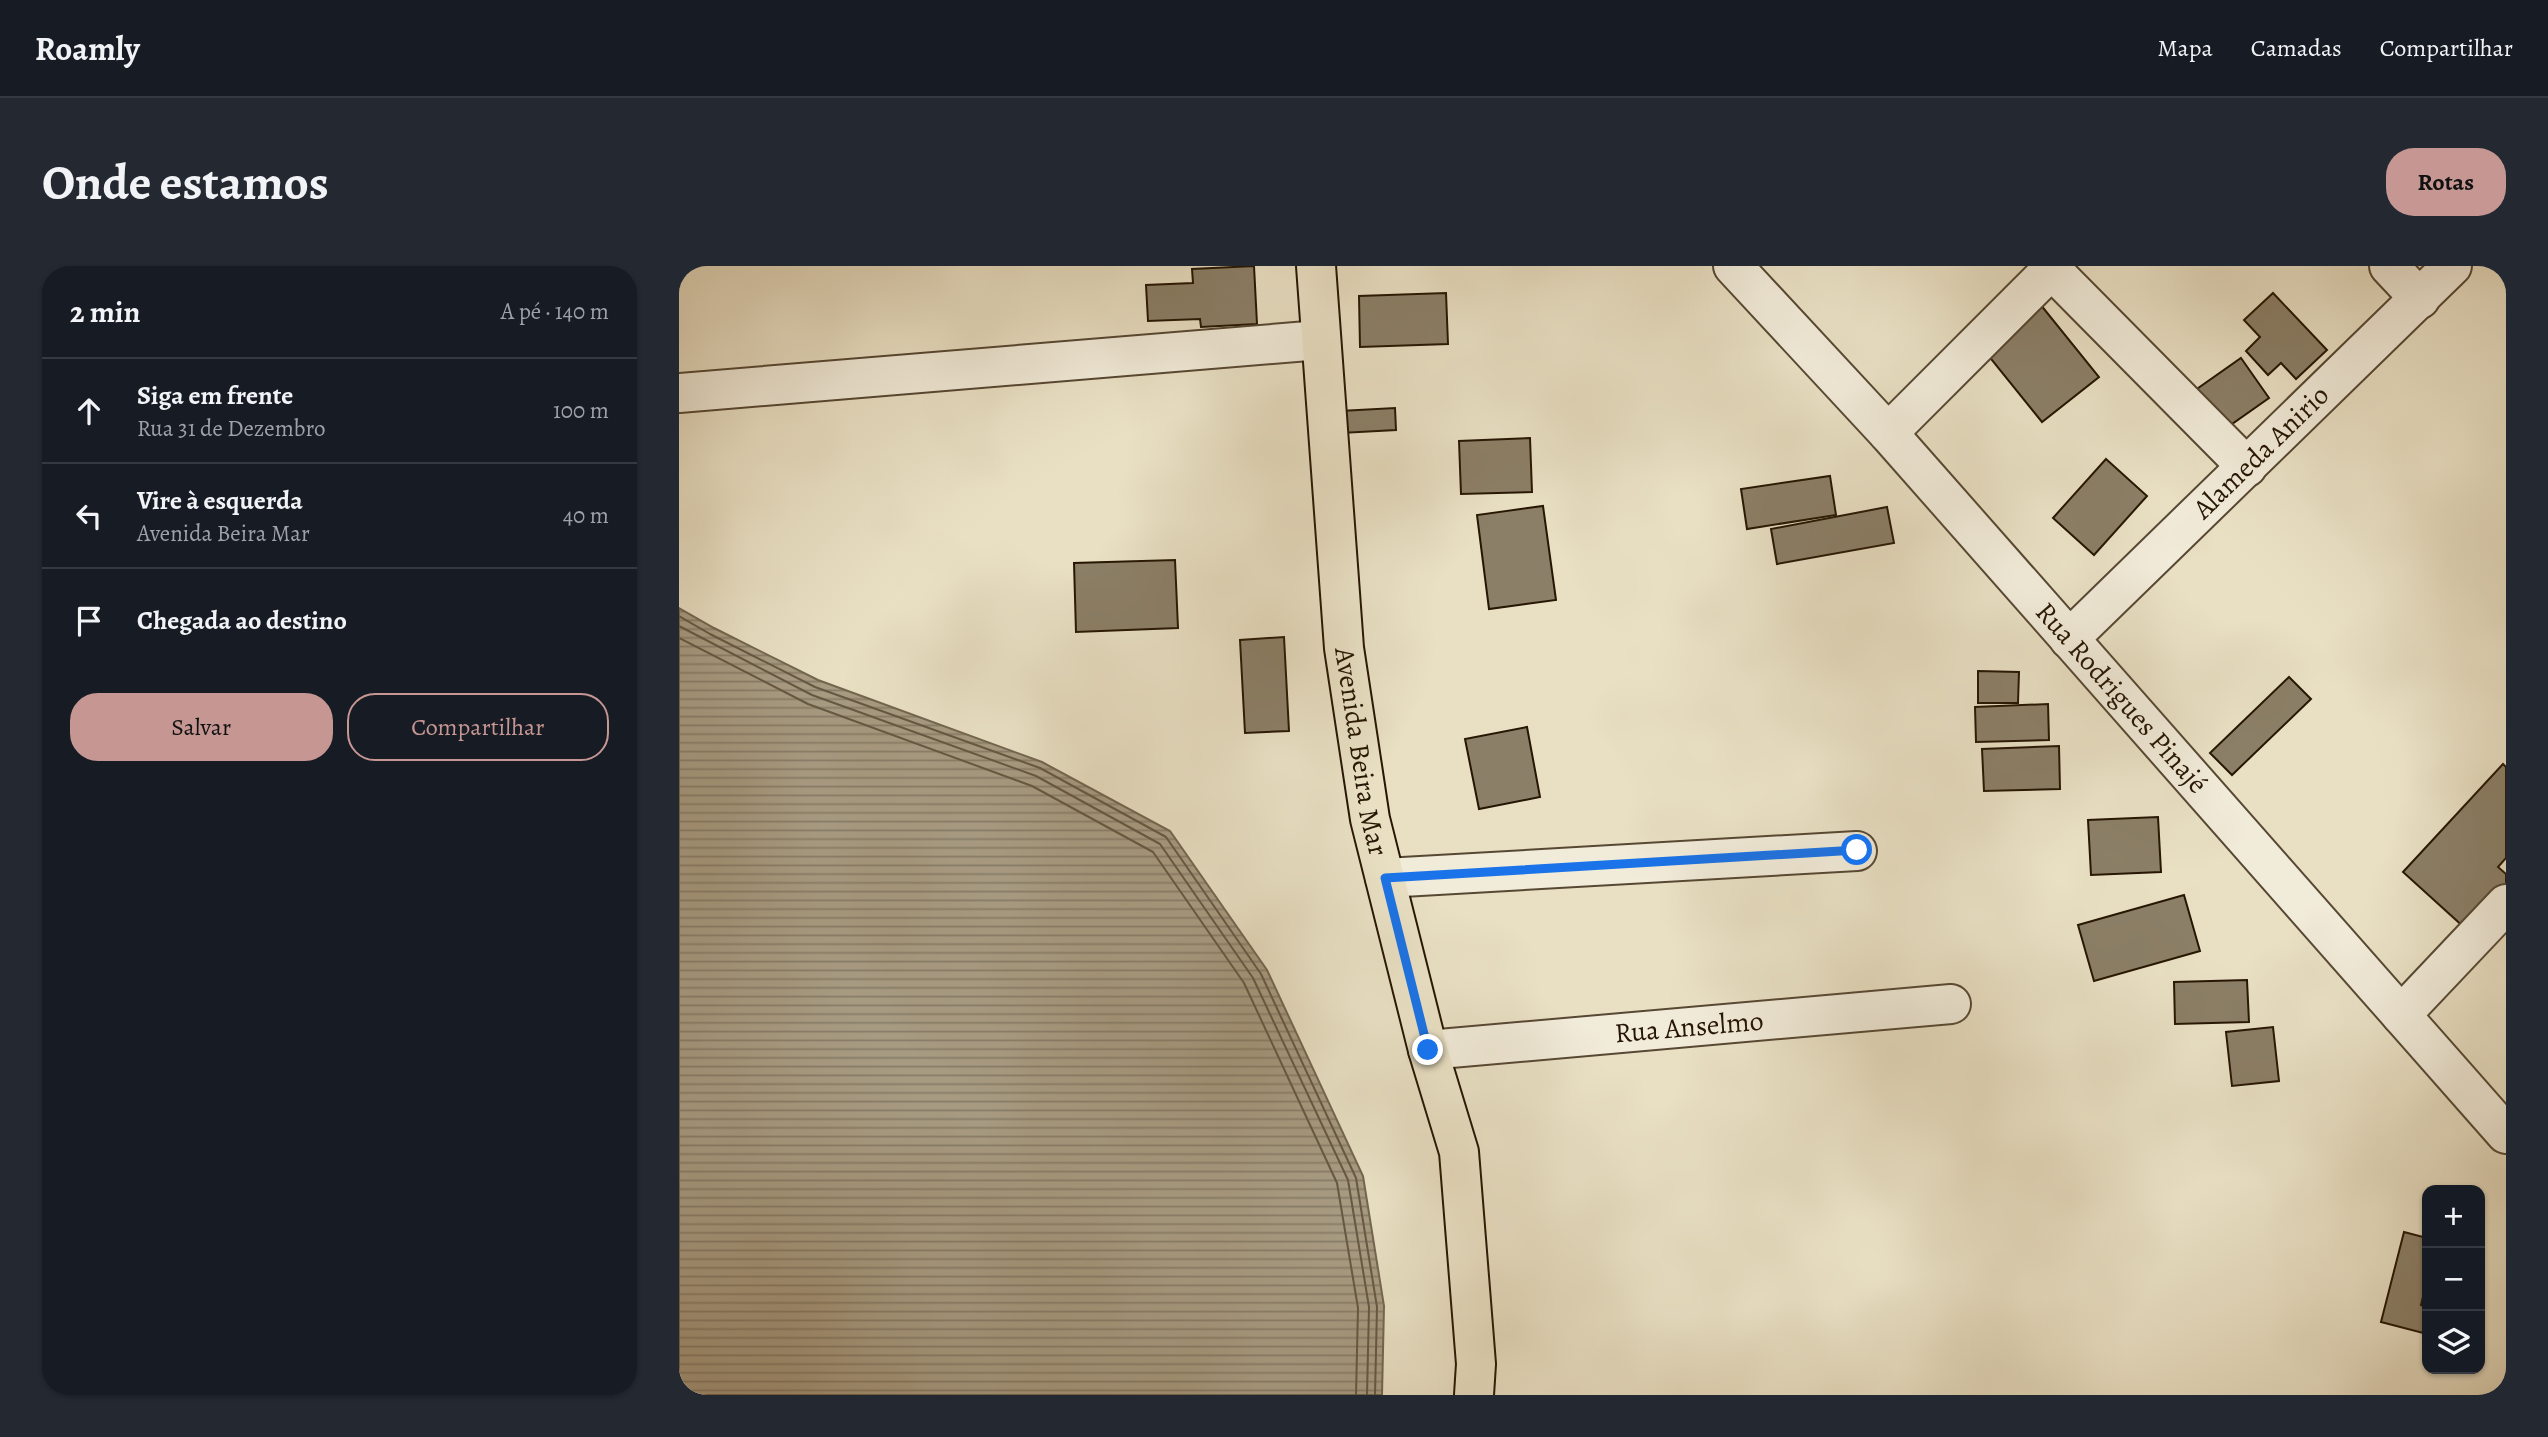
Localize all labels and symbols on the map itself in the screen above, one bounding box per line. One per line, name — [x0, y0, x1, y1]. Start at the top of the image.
street label: Alameda Anirio — [2184, 377, 2338, 528]
street label: Rua Rodrigues Pinajé — [2027, 594, 2216, 802]
street label: Avenida Beira Mar — [1325, 644, 1398, 860]
route start — [1841, 834, 1872, 865]
street label: Rua Anselmo — [1613, 1002, 1765, 1053]
route end — [1412, 1034, 1443, 1065]

